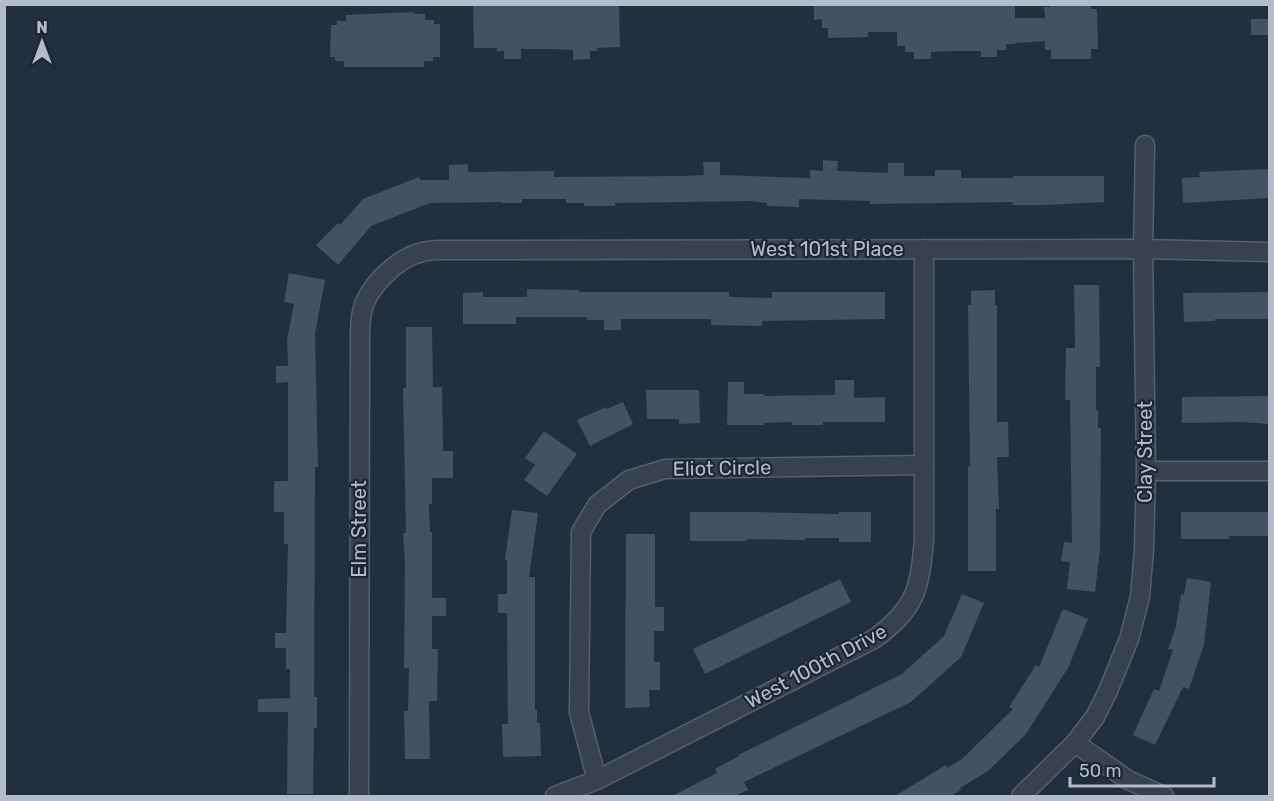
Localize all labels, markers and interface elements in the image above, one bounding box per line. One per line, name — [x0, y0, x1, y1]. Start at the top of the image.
north arrow — [12, 12, 72, 72]
text: N — [36, 18, 48, 37]
street label: West 101st Place — [750, 237, 904, 261]
street label: Clay Street — [1133, 401, 1157, 503]
street label: Eliot Circle — [673, 455, 771, 481]
street label: Elm Street — [347, 480, 371, 578]
street label: West 100th Drive — [741, 619, 891, 713]
scale bar — [1070, 750, 1214, 788]
text: 50 m — [1079, 760, 1122, 782]

